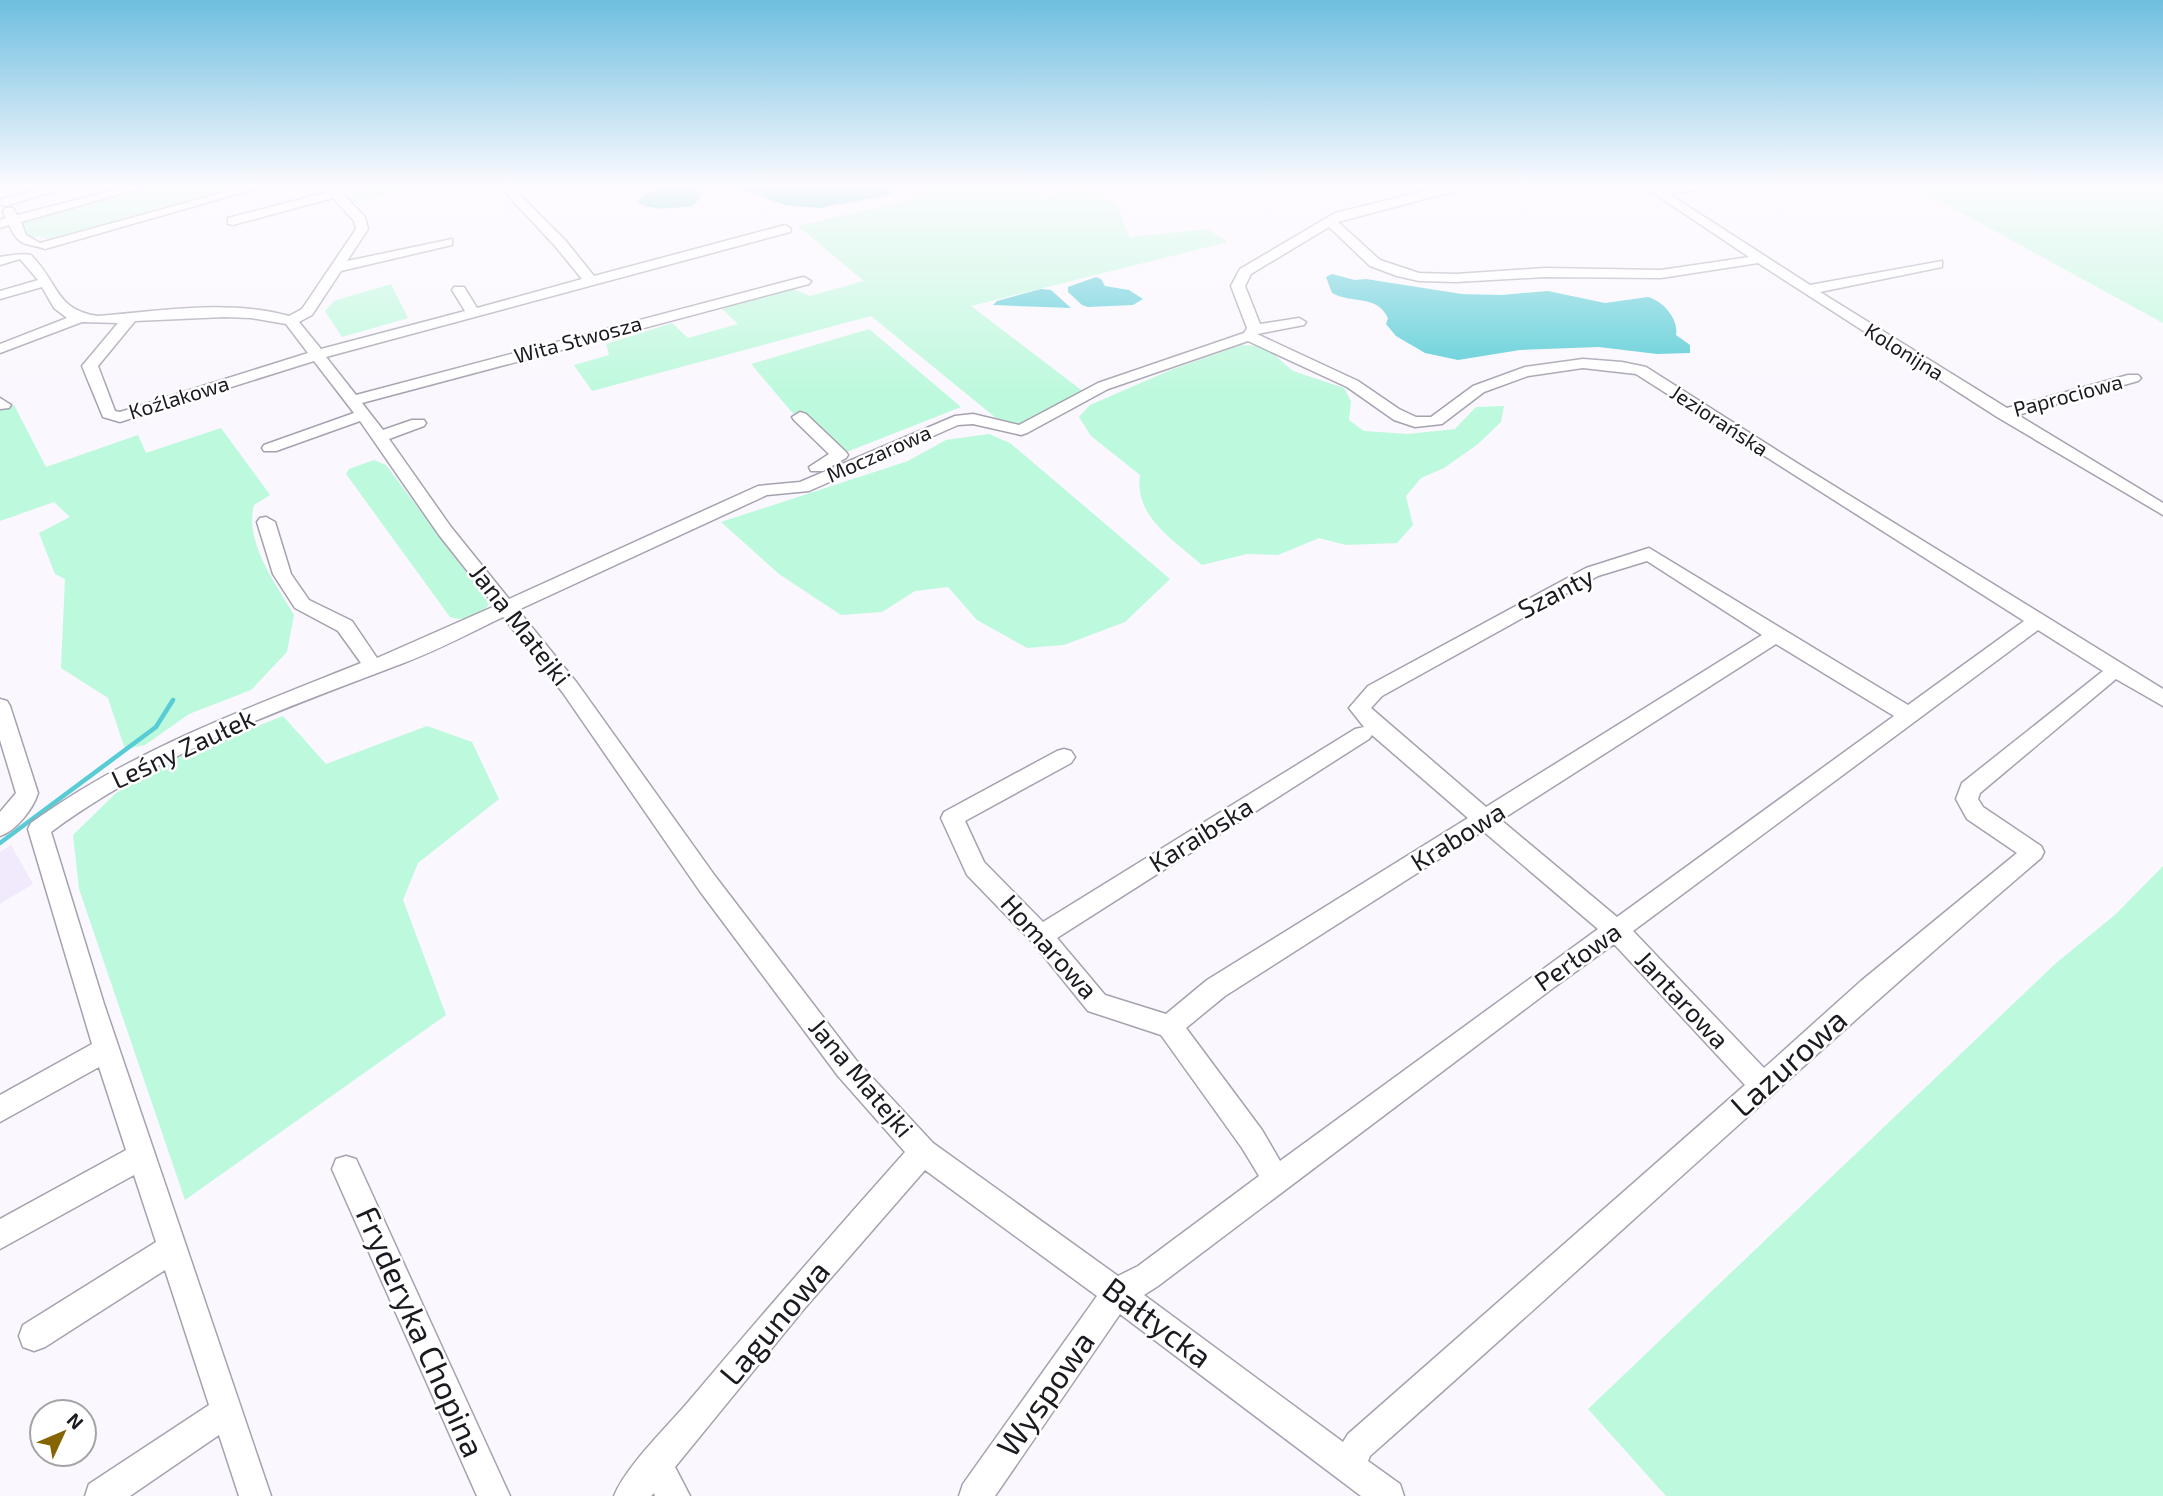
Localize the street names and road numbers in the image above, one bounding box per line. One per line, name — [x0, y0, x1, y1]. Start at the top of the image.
street label: Wita Stwosza — [511, 310, 644, 368]
street label: Kolonijna — [1860, 317, 1949, 386]
street label: Paprociowa — [2010, 368, 2125, 421]
street label: Koźlakowa — [125, 369, 232, 424]
street label: Jeziorańska — [1666, 379, 1773, 461]
street label: Moczarowa — [822, 419, 934, 487]
street label: Jana Matejki — [464, 557, 578, 691]
street label: Szanty — [1512, 559, 1599, 624]
street label: Leśny Zaułek — [106, 701, 259, 794]
street label: Karaibska — [1143, 790, 1258, 878]
street label: Krabowa — [1404, 795, 1510, 877]
street label: Homarowa — [995, 887, 1105, 1005]
street label: Perłowa — [1528, 915, 1626, 997]
street label: Jantarowa — [1630, 943, 1736, 1054]
street label: Lazurowa — [1722, 1000, 1853, 1123]
street label: Jana Matejki — [804, 1011, 921, 1143]
street label: Fryderyka Chopina — [350, 1200, 494, 1462]
street label: Lagunowa — [711, 1252, 836, 1392]
street label: Bałtycka — [1096, 1268, 1220, 1375]
street label: Wyspowa — [987, 1323, 1101, 1463]

